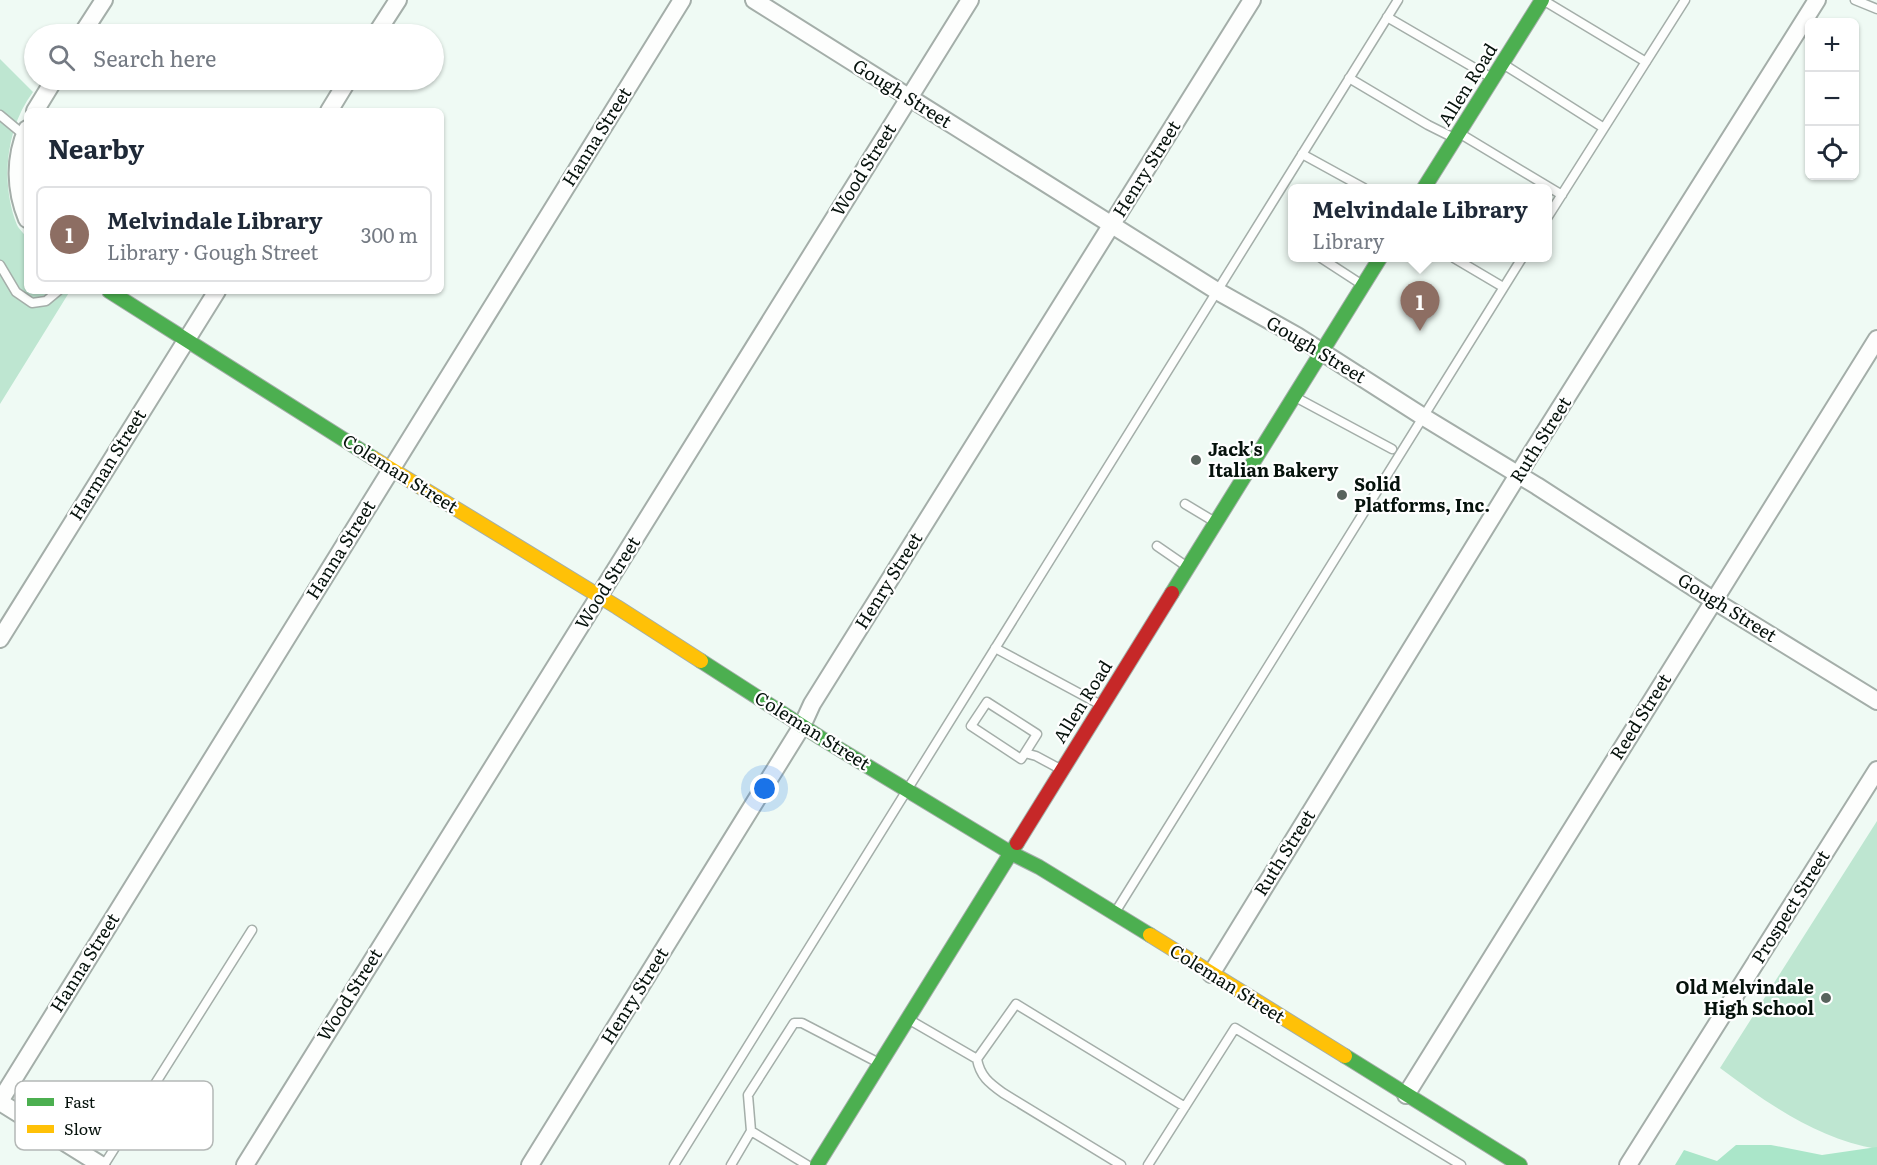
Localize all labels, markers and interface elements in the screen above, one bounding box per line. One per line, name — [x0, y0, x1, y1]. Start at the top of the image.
map controls — [1805, 18, 1859, 180]
button: + — [1805, 18, 1859, 72]
search box — [24, 24, 444, 90]
street label: Allen Road — [1431, 37, 1503, 131]
icon: search — [45, 41, 78, 74]
text: Search here — [93, 41, 216, 74]
street label: Gough Street — [848, 52, 958, 134]
button: − — [1805, 72, 1859, 126]
street label: Hanna Street — [554, 80, 638, 191]
street label: Henry Street — [1105, 114, 1187, 222]
street label: Wood Street — [823, 117, 902, 221]
button: locate — [1805, 126, 1859, 180]
text: Nearby — [48, 128, 144, 167]
popup — [1288, 184, 1552, 262]
text: Melvindale Library — [1312, 192, 1528, 225]
text: Melvindale Library — [107, 203, 323, 236]
text: 1 — [65, 219, 74, 249]
text: 300 m — [361, 219, 418, 249]
text: Library — [1312, 225, 1384, 255]
text: Library · Gough Street — [107, 236, 318, 266]
pin: 1 — [1400, 282, 1440, 331]
street label: Gough Street — [1262, 308, 1372, 390]
street label: Ruth Street — [1502, 390, 1577, 488]
street label: Harman Street — [62, 403, 152, 525]
street label: Coleman Street — [338, 426, 464, 519]
place label: Jack's Italian Bakery — [1208, 435, 1338, 483]
marker: Jack's Italian Bakery — [1189, 453, 1203, 467]
place label: Solid Platforms, Inc. — [1354, 470, 1490, 518]
marker: Solid Platforms, Inc. — [1335, 488, 1349, 502]
street label: Hanna Street — [298, 493, 382, 604]
street label: Henry Street — [847, 526, 929, 634]
street label: Wood Street — [567, 530, 646, 634]
street label: Gough Street — [1673, 566, 1783, 648]
street label: Allen Road — [1046, 654, 1118, 748]
street label: Reed Street — [1602, 667, 1677, 765]
street label: Coleman Street — [750, 683, 876, 776]
your location — [750, 774, 779, 803]
street label: Ruth Street — [1246, 803, 1321, 901]
street label: Prospect Street — [1744, 844, 1836, 968]
street label: Hanna Street — [42, 906, 126, 1017]
street label: Coleman Street — [1165, 936, 1291, 1029]
street label: Henry Street — [593, 941, 675, 1049]
street label: Wood Street — [309, 942, 388, 1046]
place label: Old Melvindale High School — [1676, 973, 1814, 1021]
marker: Old Melvindale High School — [1819, 991, 1833, 1005]
legend — [15, 1081, 213, 1150]
text: Fast — [64, 1089, 96, 1113]
text: Slow — [64, 1116, 102, 1140]

